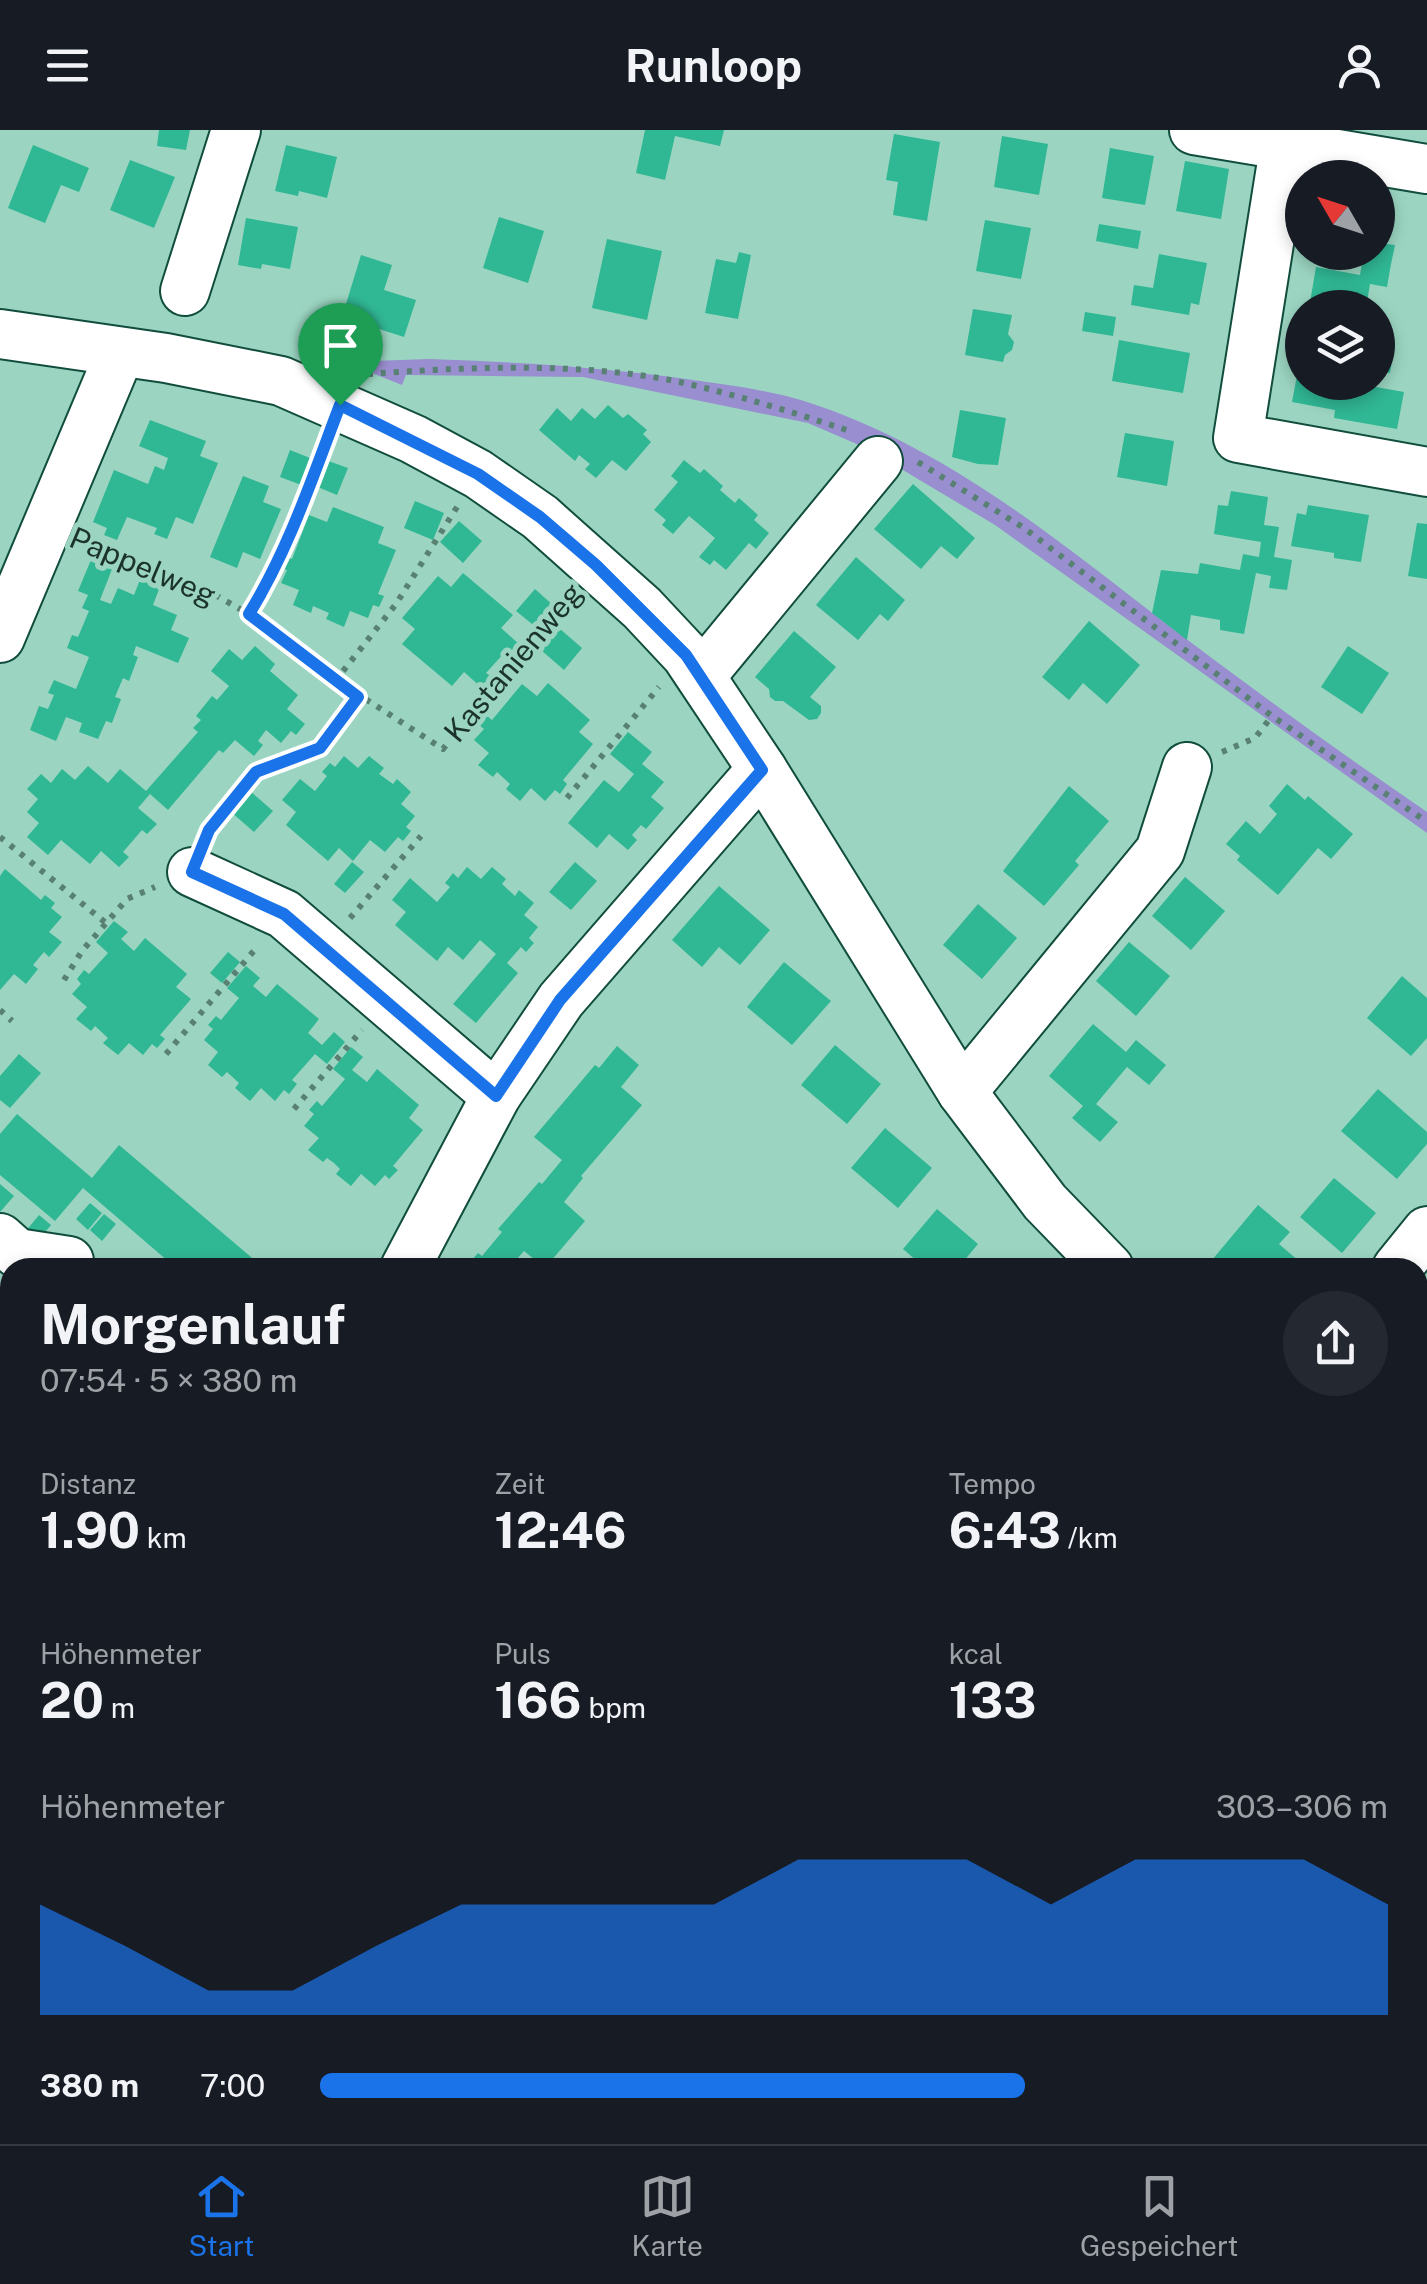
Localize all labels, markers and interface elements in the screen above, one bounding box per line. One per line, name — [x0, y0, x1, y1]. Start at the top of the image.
icon: menu — [40, 38, 95, 93]
icon: person — [1332, 38, 1387, 93]
text: Runloop — [625, 39, 802, 92]
north arrow — [1285, 160, 1395, 270]
map controls — [1285, 160, 1395, 400]
button: layers — [1285, 290, 1395, 400]
pin — [298, 303, 383, 406]
icon: arrive — [313, 318, 368, 373]
street label: Pappelweg — [64, 519, 222, 613]
street label: Kastanienweg — [436, 575, 590, 749]
button: share — [1283, 1291, 1388, 1396]
text: Morgenlauf — [40, 1292, 345, 1356]
text: 07:54 · 5 × 380 m — [40, 1362, 298, 1399]
text: Distanz — [40, 1467, 136, 1500]
text: Zeit — [494, 1467, 545, 1500]
text: Tempo — [949, 1467, 1036, 1500]
text: 1.90 — [40, 1500, 140, 1559]
text: 12:46 — [494, 1500, 627, 1559]
text: 6:43 — [949, 1500, 1061, 1559]
text: km — [140, 1521, 187, 1554]
text: /km — [1061, 1521, 1118, 1554]
text: Höhenmeter — [40, 1637, 202, 1670]
text: Puls — [494, 1637, 551, 1670]
text: kcal — [949, 1637, 1003, 1670]
text: 20 — [40, 1670, 104, 1729]
text: 166 — [494, 1670, 582, 1729]
text: 133 — [949, 1670, 1036, 1729]
text: m — [104, 1691, 135, 1724]
text: bpm — [582, 1691, 646, 1724]
text: Höhenmeter — [40, 1788, 225, 1825]
text: 303–306 m — [1216, 1788, 1388, 1825]
text: 380 m — [40, 2067, 139, 2104]
text: 7:00 — [200, 2067, 265, 2104]
tab: Start — [189, 2169, 254, 2262]
tab: Karte — [632, 2169, 703, 2262]
tab: Gespeichert — [1080, 2169, 1238, 2262]

